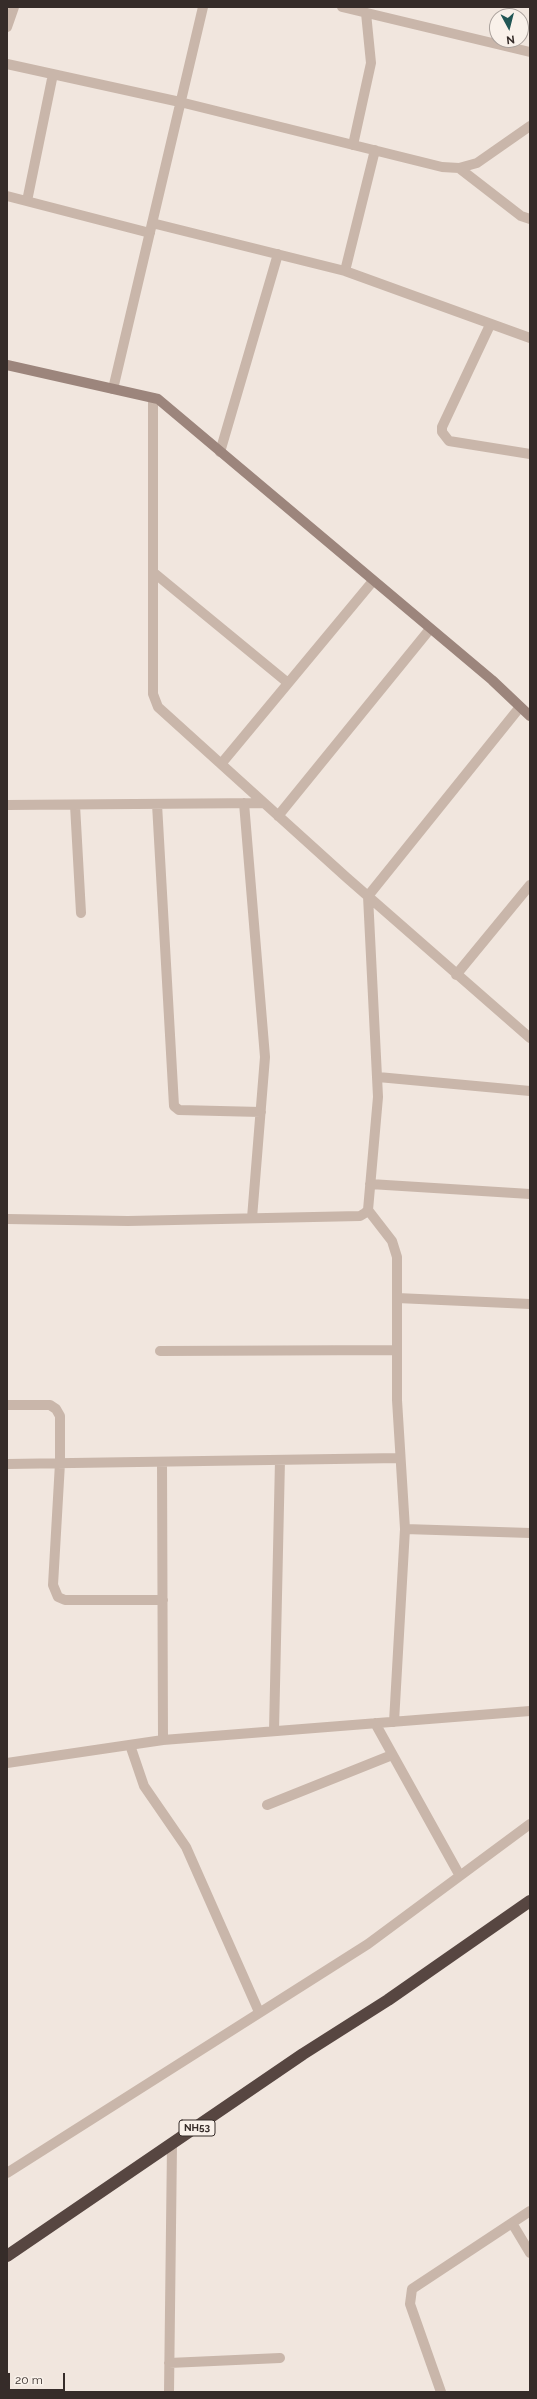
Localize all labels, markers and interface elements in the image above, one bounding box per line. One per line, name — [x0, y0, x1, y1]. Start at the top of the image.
north arrow — [489, 8, 529, 48]
text: N — [505, 32, 515, 46]
road number: NH53 — [179, 2120, 215, 2136]
scale bar — [10, 2365, 67, 2391]
text: 20 m — [15, 2373, 43, 2387]

